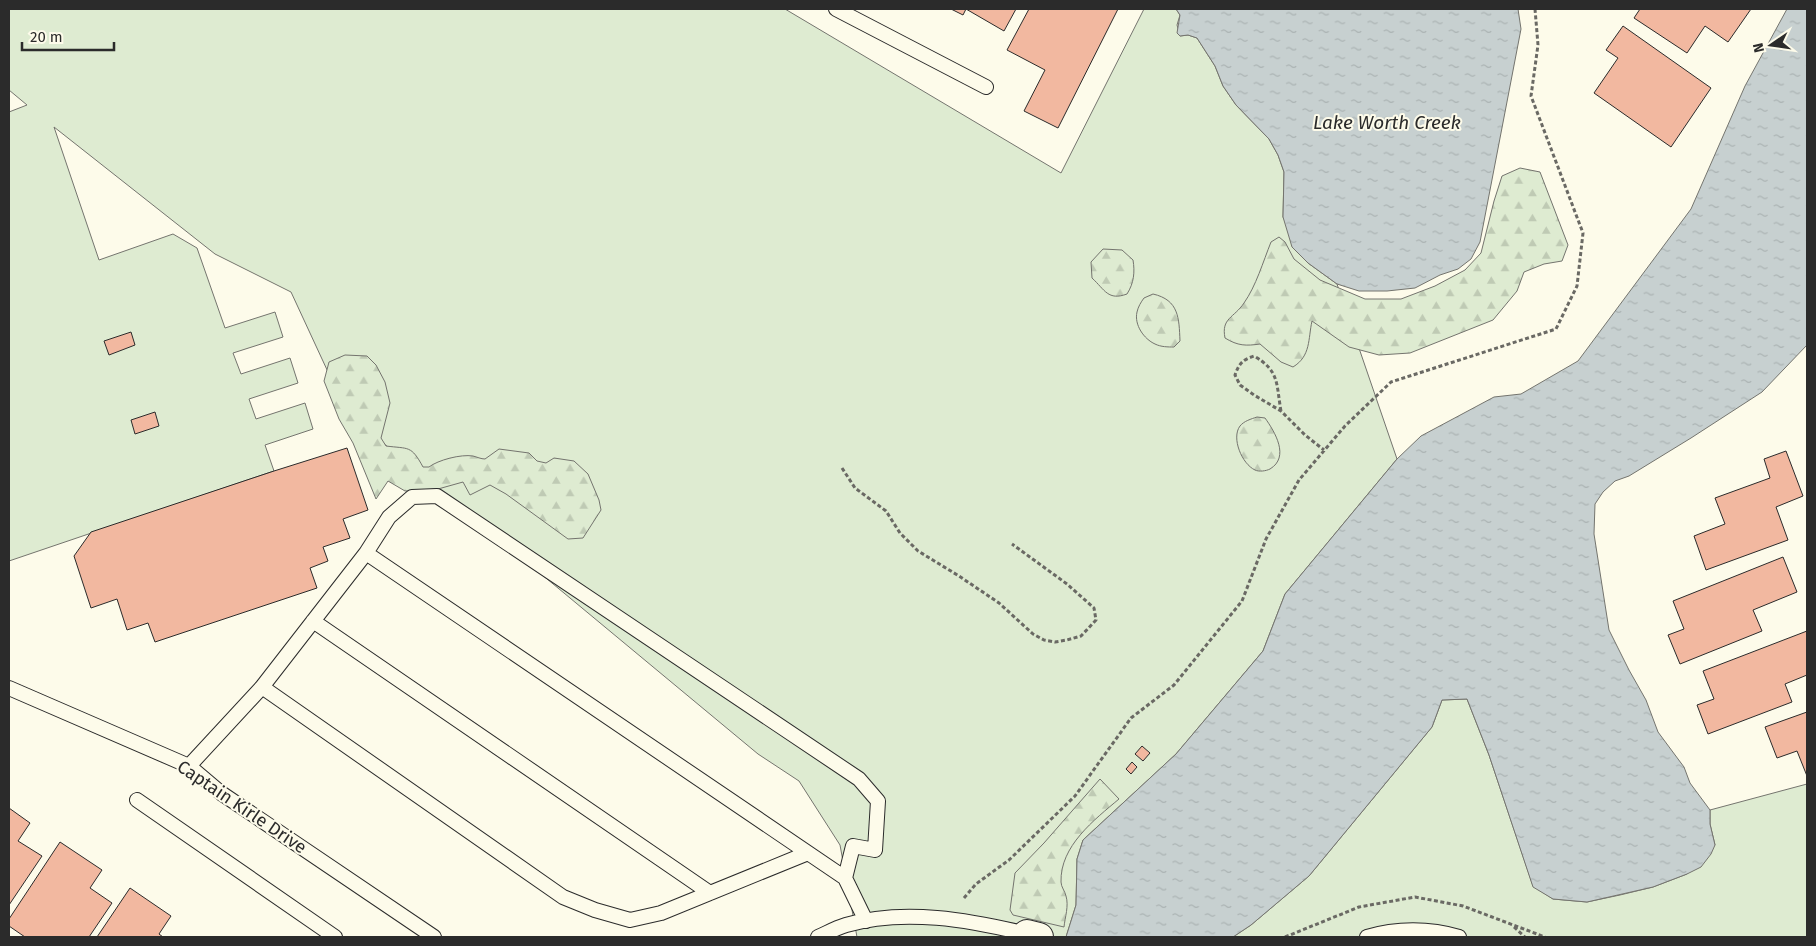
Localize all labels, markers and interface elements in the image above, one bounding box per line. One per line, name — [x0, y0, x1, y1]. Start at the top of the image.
scale bar — [22, 20, 115, 52]
north arrow — [1746, 20, 1796, 70]
text: 20 m — [30, 28, 63, 46]
text: N — [1749, 41, 1768, 54]
water label: Lake Worth Creek — [1313, 111, 1461, 134]
street label: Captain Kirle Drive — [173, 756, 311, 858]

